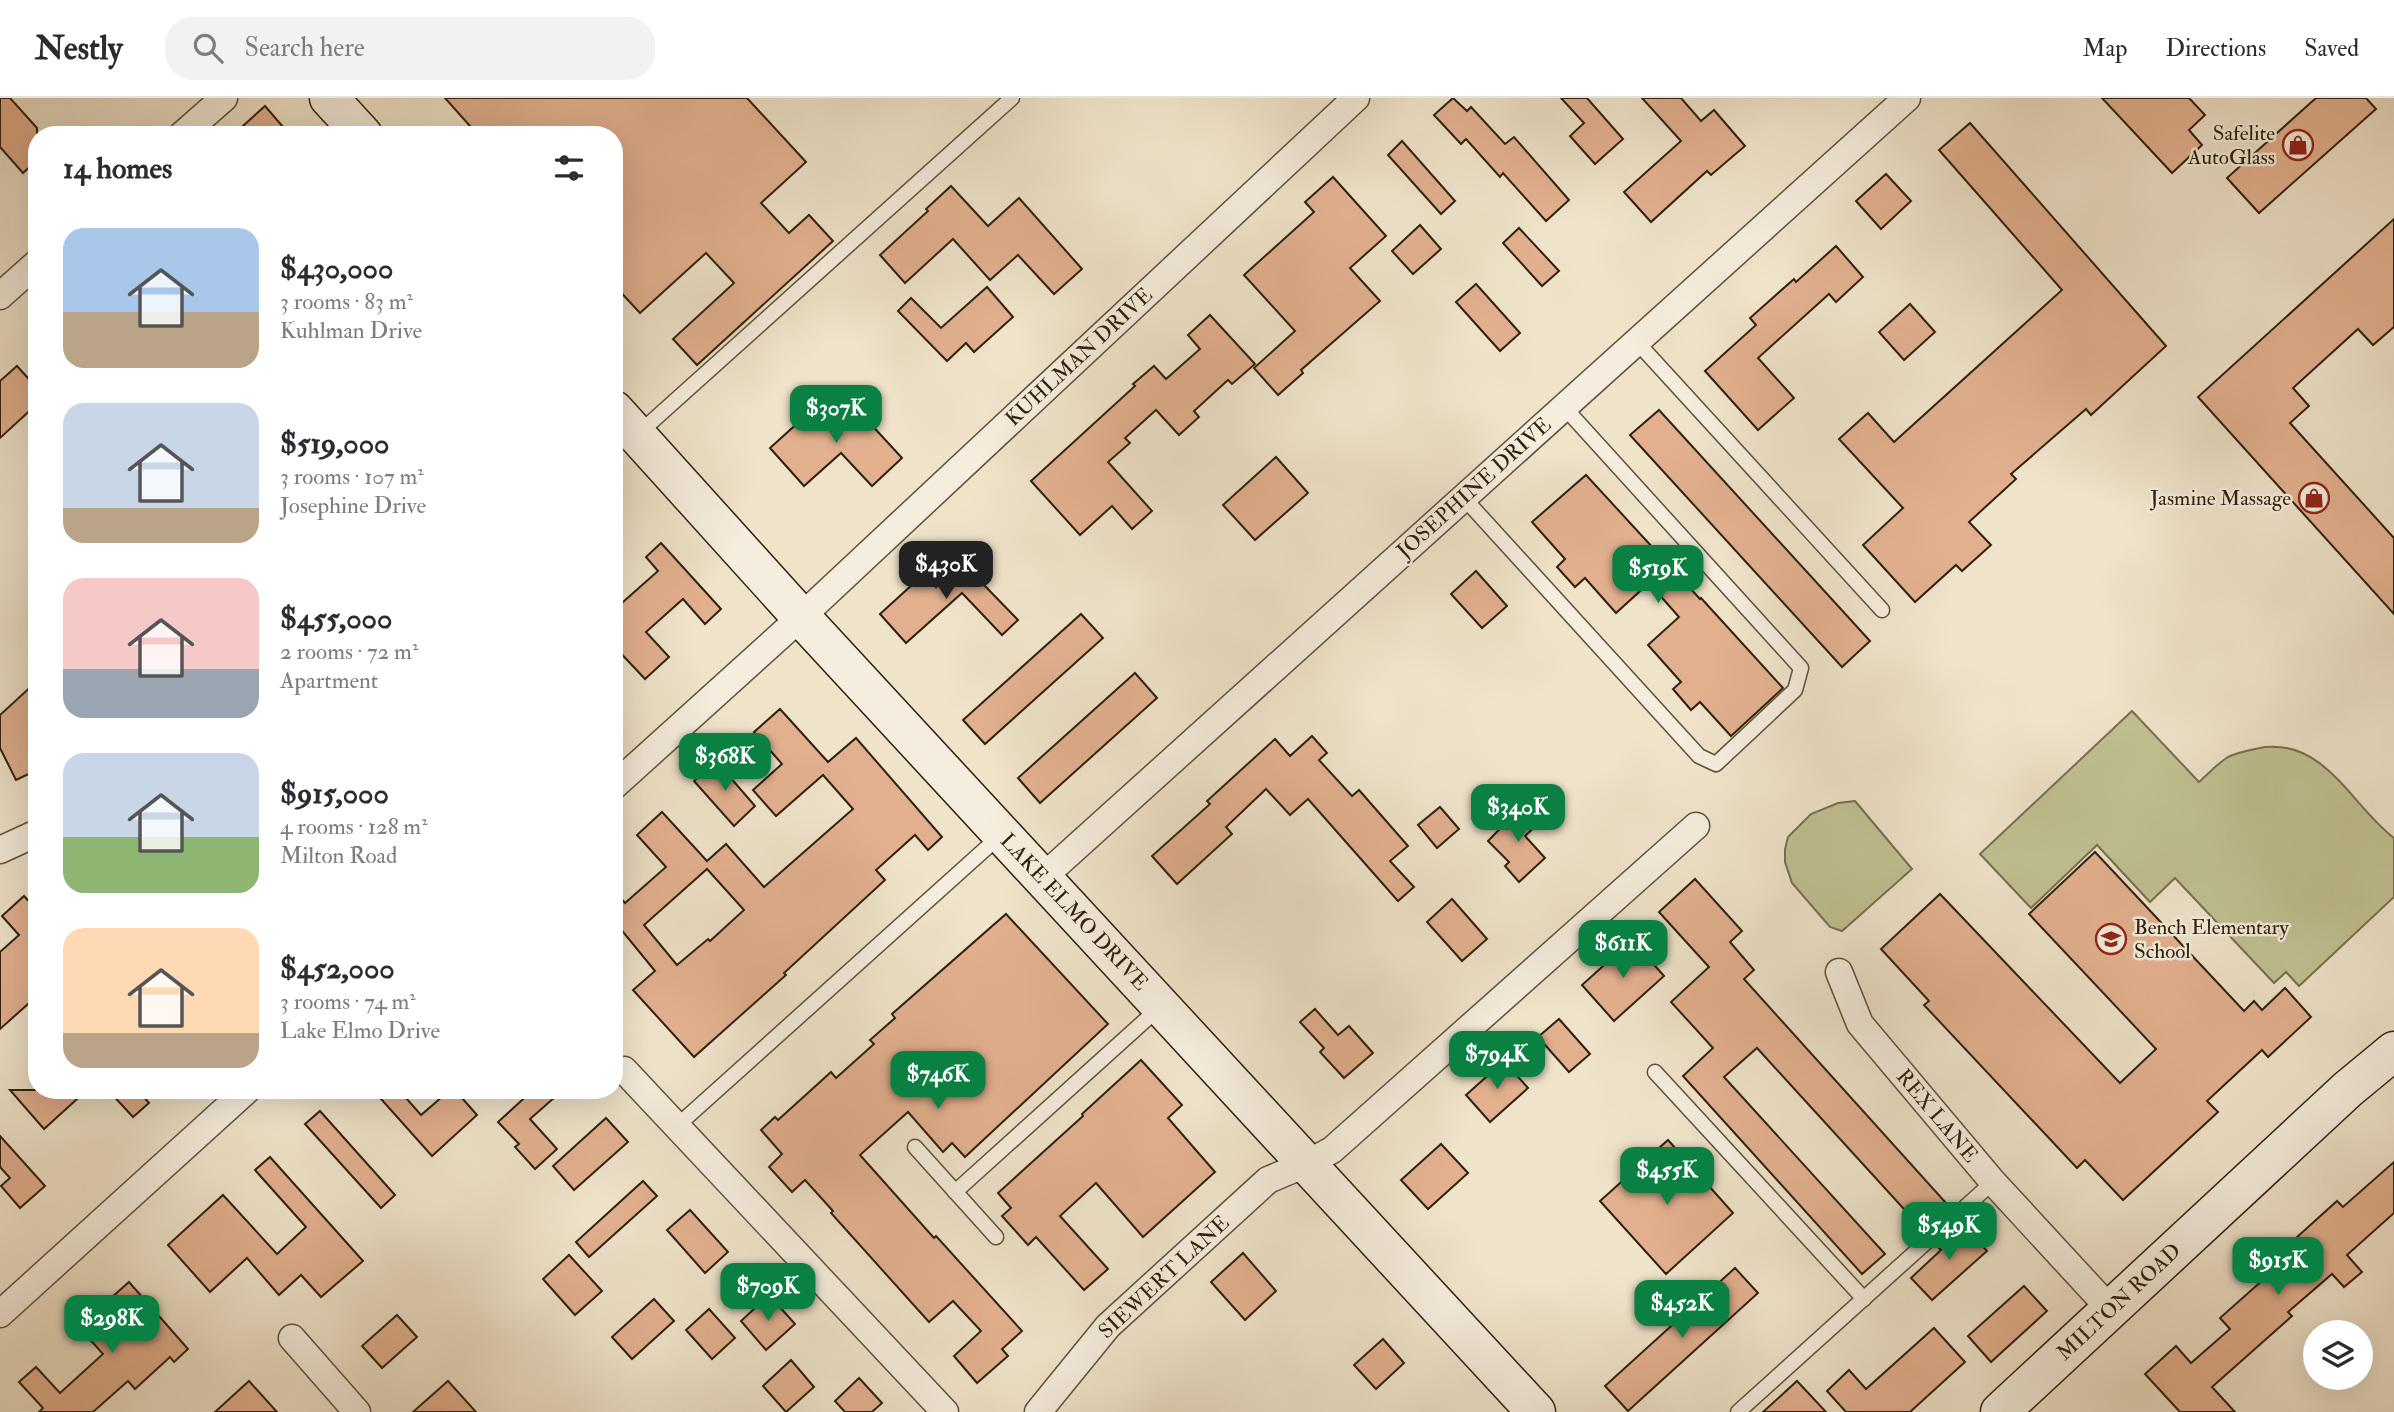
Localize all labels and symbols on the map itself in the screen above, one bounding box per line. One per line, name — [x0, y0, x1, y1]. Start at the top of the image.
place label: Safelite AutoGlass — [2187, 120, 2275, 171]
shop icon: Safelite AutoGlass — [2281, 128, 2315, 162]
street label: KUHLMAN DRIVE — [1000, 282, 1158, 432]
pin: $307K — [787, 386, 885, 445]
street label: JOSEPHINE DRIVE — [1390, 411, 1557, 565]
shop icon: Jasmine Massage — [2297, 481, 2331, 515]
place label: Jasmine Massage — [2149, 485, 2291, 512]
pin: $430K — [897, 542, 995, 601]
pin: $519K — [1609, 546, 1707, 605]
pin: $368K — [676, 734, 774, 793]
pin: $340K — [1469, 784, 1567, 844]
street label: LAKE ELMO DRIVE — [994, 828, 1154, 996]
place label: Bench Elementary School — [2134, 914, 2289, 965]
pin: $611K — [1574, 920, 1672, 980]
school or university icon: Bench Elementary School — [2094, 922, 2128, 956]
pin: $794K — [1448, 1032, 1546, 1091]
pin: $746K — [889, 1052, 987, 1111]
street label: REX LANE — [1890, 1064, 1984, 1168]
pin: $455K — [1618, 1148, 1716, 1207]
pin: $549K — [1900, 1202, 1998, 1262]
street label: SIEWERT LANE — [1093, 1209, 1235, 1345]
street label: MILTON ROAD — [2051, 1238, 2187, 1366]
pin: $915K — [2229, 1238, 2327, 1297]
pin: $709K — [719, 1264, 817, 1323]
pin: $452K — [1633, 1280, 1731, 1340]
pin: $298K — [63, 1296, 161, 1355]

